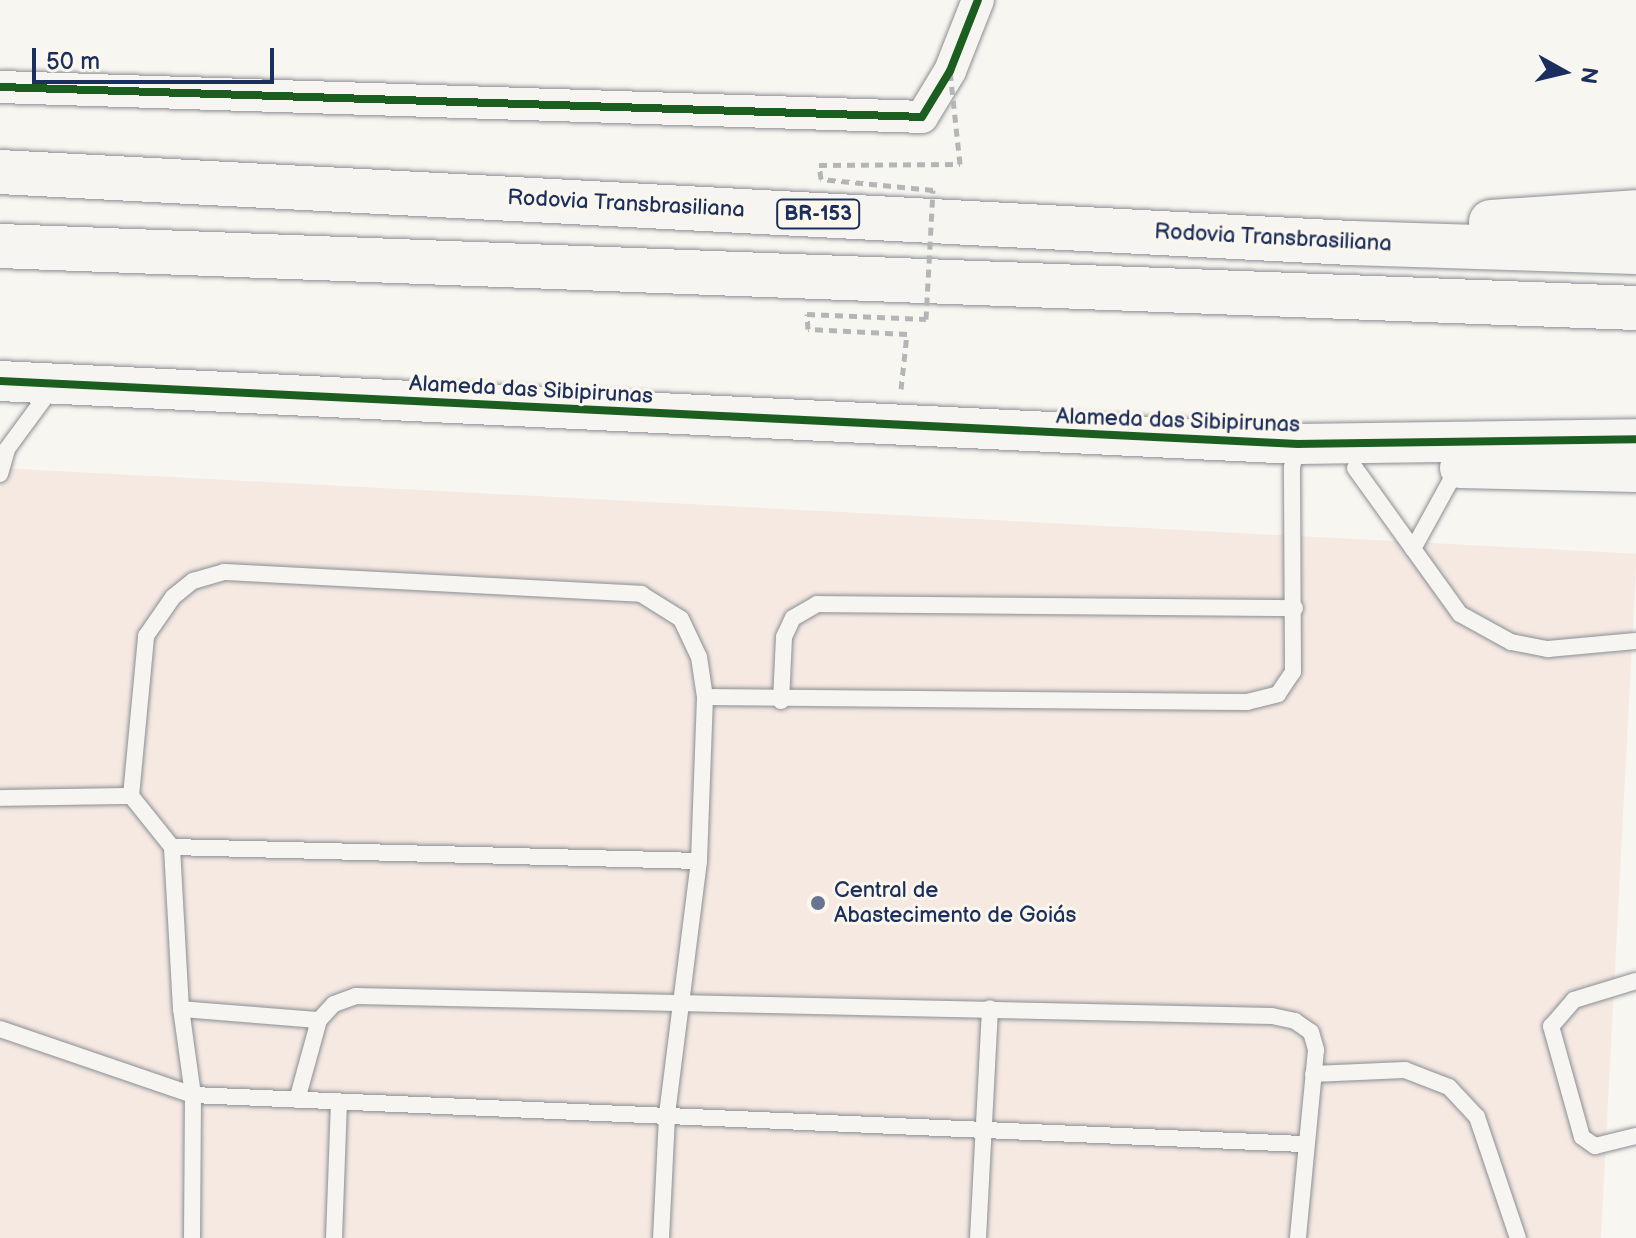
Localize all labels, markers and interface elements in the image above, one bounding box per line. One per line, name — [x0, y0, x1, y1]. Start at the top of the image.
scale bar — [36, 32, 278, 82]
north arrow — [1524, 32, 1604, 112]
text: 50 m — [46, 47, 100, 76]
text: N — [1574, 65, 1603, 85]
street label: Rodovia Transbrasiliana — [506, 185, 746, 223]
road number: BR-153 — [776, 198, 860, 230]
street label: Rodovia Transbrasiliana — [1153, 219, 1393, 257]
street label: Alameda das Sibipirunas — [408, 370, 654, 410]
street label: Alameda das Sibipirunas — [1055, 404, 1301, 438]
place label: Central de Abastecimento de Goiás — [834, 877, 1076, 928]
marker: Central de Abastecimento de Goiás — [809, 894, 827, 912]

